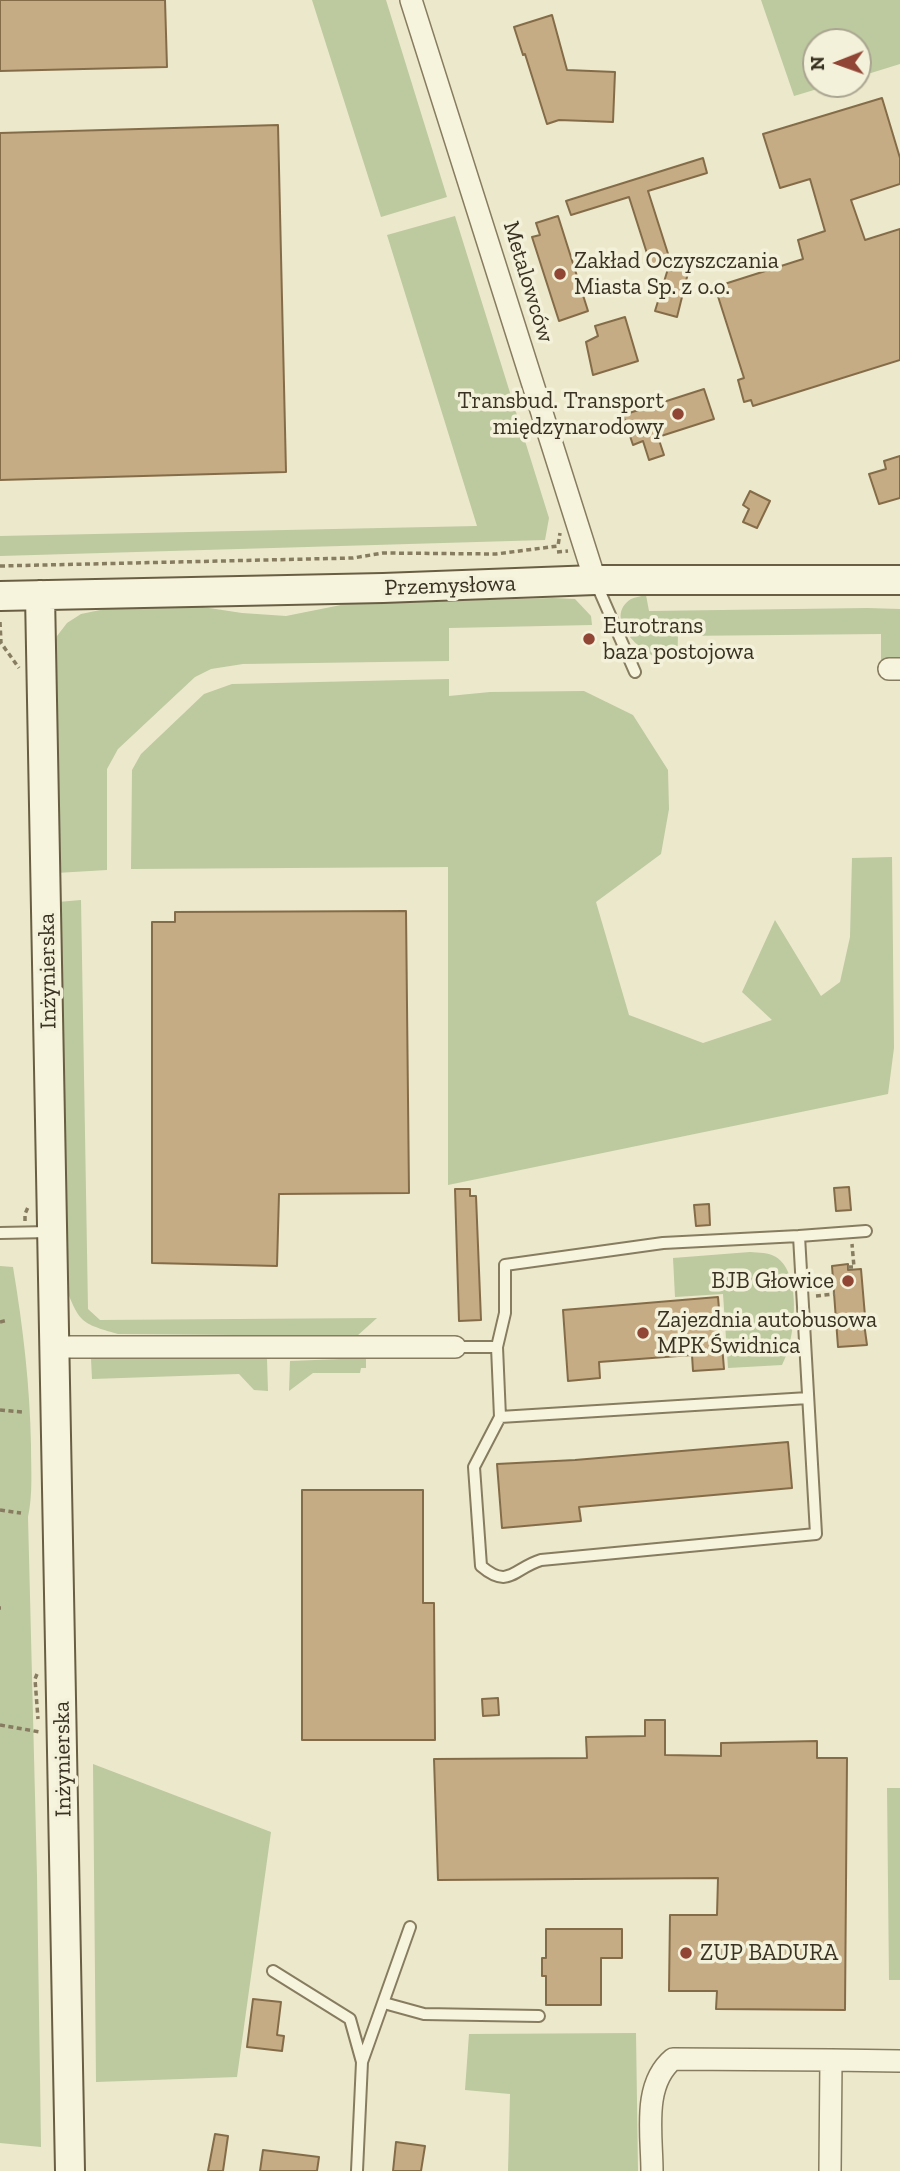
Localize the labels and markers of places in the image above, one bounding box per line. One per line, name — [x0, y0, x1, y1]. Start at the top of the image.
place label: Zakład Oczyszczania Miasta Sp. z o.o. — [574, 247, 779, 301]
marker: Zakład Oczyszczania Miasta Sp. z o.o. — [552, 266, 568, 282]
place label: Transbud. Transport międzynarodowy — [458, 387, 664, 441]
marker: Transbud. Transport międzynarodowy — [670, 406, 686, 422]
place label: Eurotrans baza postojowa — [603, 612, 754, 666]
marker: Eurotrans baza postojowa — [581, 631, 597, 647]
place label: BJB Głowice — [711, 1267, 834, 1295]
marker: BJB Głowice — [840, 1273, 856, 1289]
place label: Zajezdnia autobusowa MPK Świdnica — [657, 1306, 877, 1360]
marker: Zajezdnia autobusowa MPK Świdnica — [635, 1325, 651, 1341]
place label: ZUP BADURA — [700, 1939, 838, 1967]
marker: ZUP BADURA — [678, 1945, 694, 1961]

